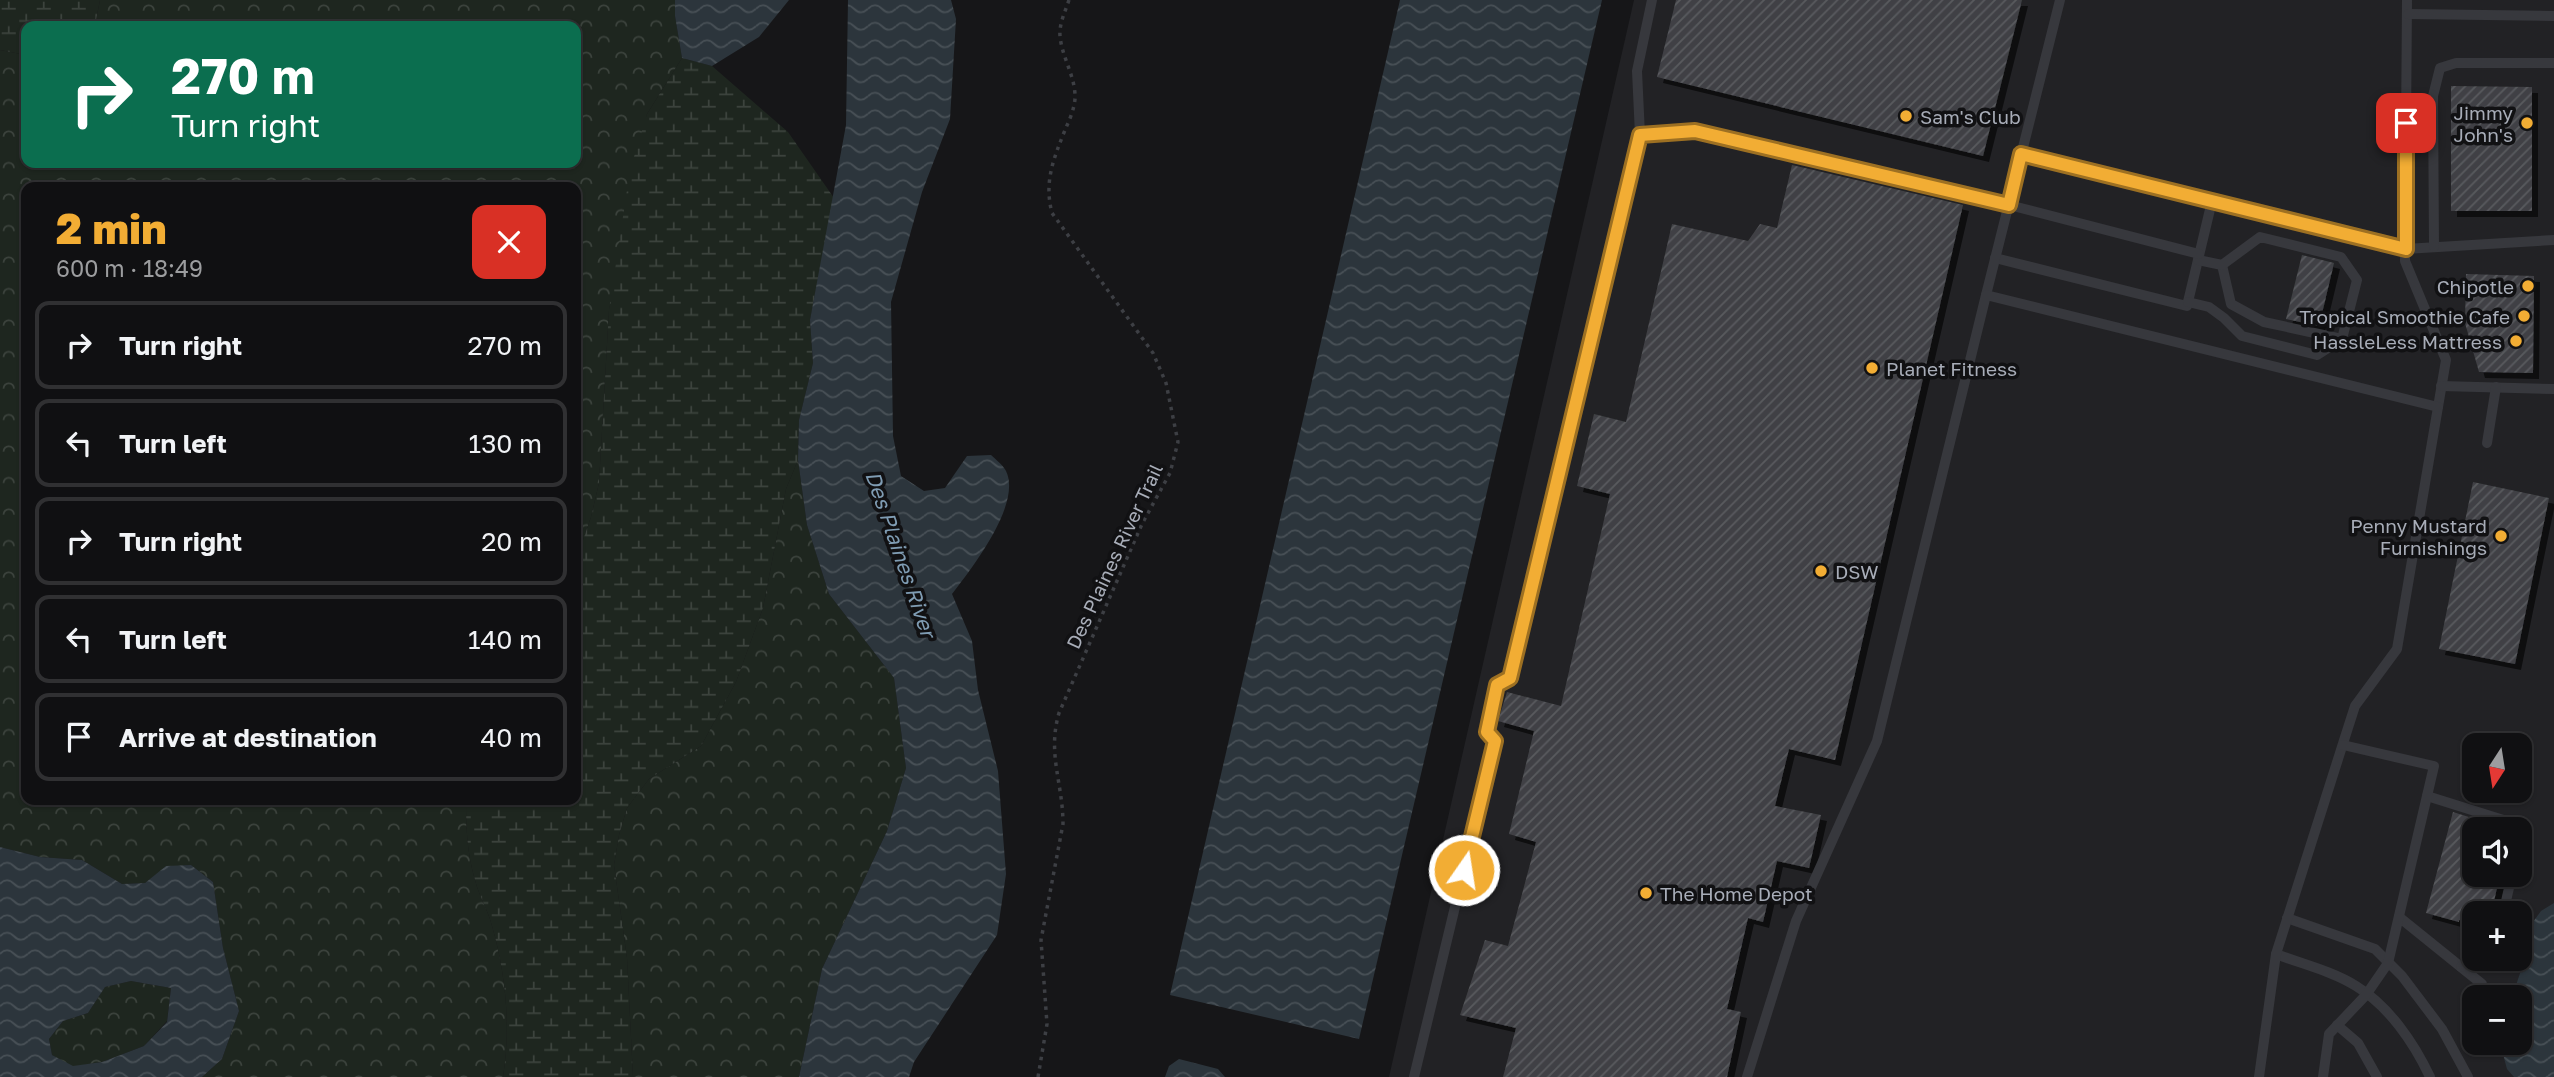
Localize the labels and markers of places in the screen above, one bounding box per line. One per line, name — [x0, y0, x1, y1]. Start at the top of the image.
pin — [2376, 93, 2436, 153]
place label: Jimmy John's — [2453, 101, 2513, 146]
place label: Sam's Club — [1920, 105, 2021, 128]
marker: Sam's Club — [1898, 108, 1914, 124]
marker: Jimmy John's — [2519, 115, 2535, 131]
place label: Chipotle — [2437, 275, 2514, 298]
marker: Chipotle — [2520, 278, 2536, 294]
place label: Tropical Smoothie Cafe — [2299, 305, 2510, 328]
marker: Tropical Smoothie Cafe — [2516, 308, 2532, 324]
place label: HassleLess Mattress — [2313, 330, 2502, 353]
marker: HassleLess Mattress — [2508, 333, 2524, 349]
place label: Planet Fitness — [1886, 357, 2017, 380]
marker: Planet Fitness — [1864, 360, 1880, 376]
place label: Penny Mustard Furnishings — [2350, 514, 2487, 559]
marker: Penny Mustard Furnishings — [2493, 528, 2509, 544]
place label: DSW — [1835, 560, 1879, 583]
marker: DSW — [1813, 563, 1829, 579]
place label: The Home Depot — [1660, 882, 1813, 905]
marker: The Home Depot — [1638, 885, 1654, 901]

